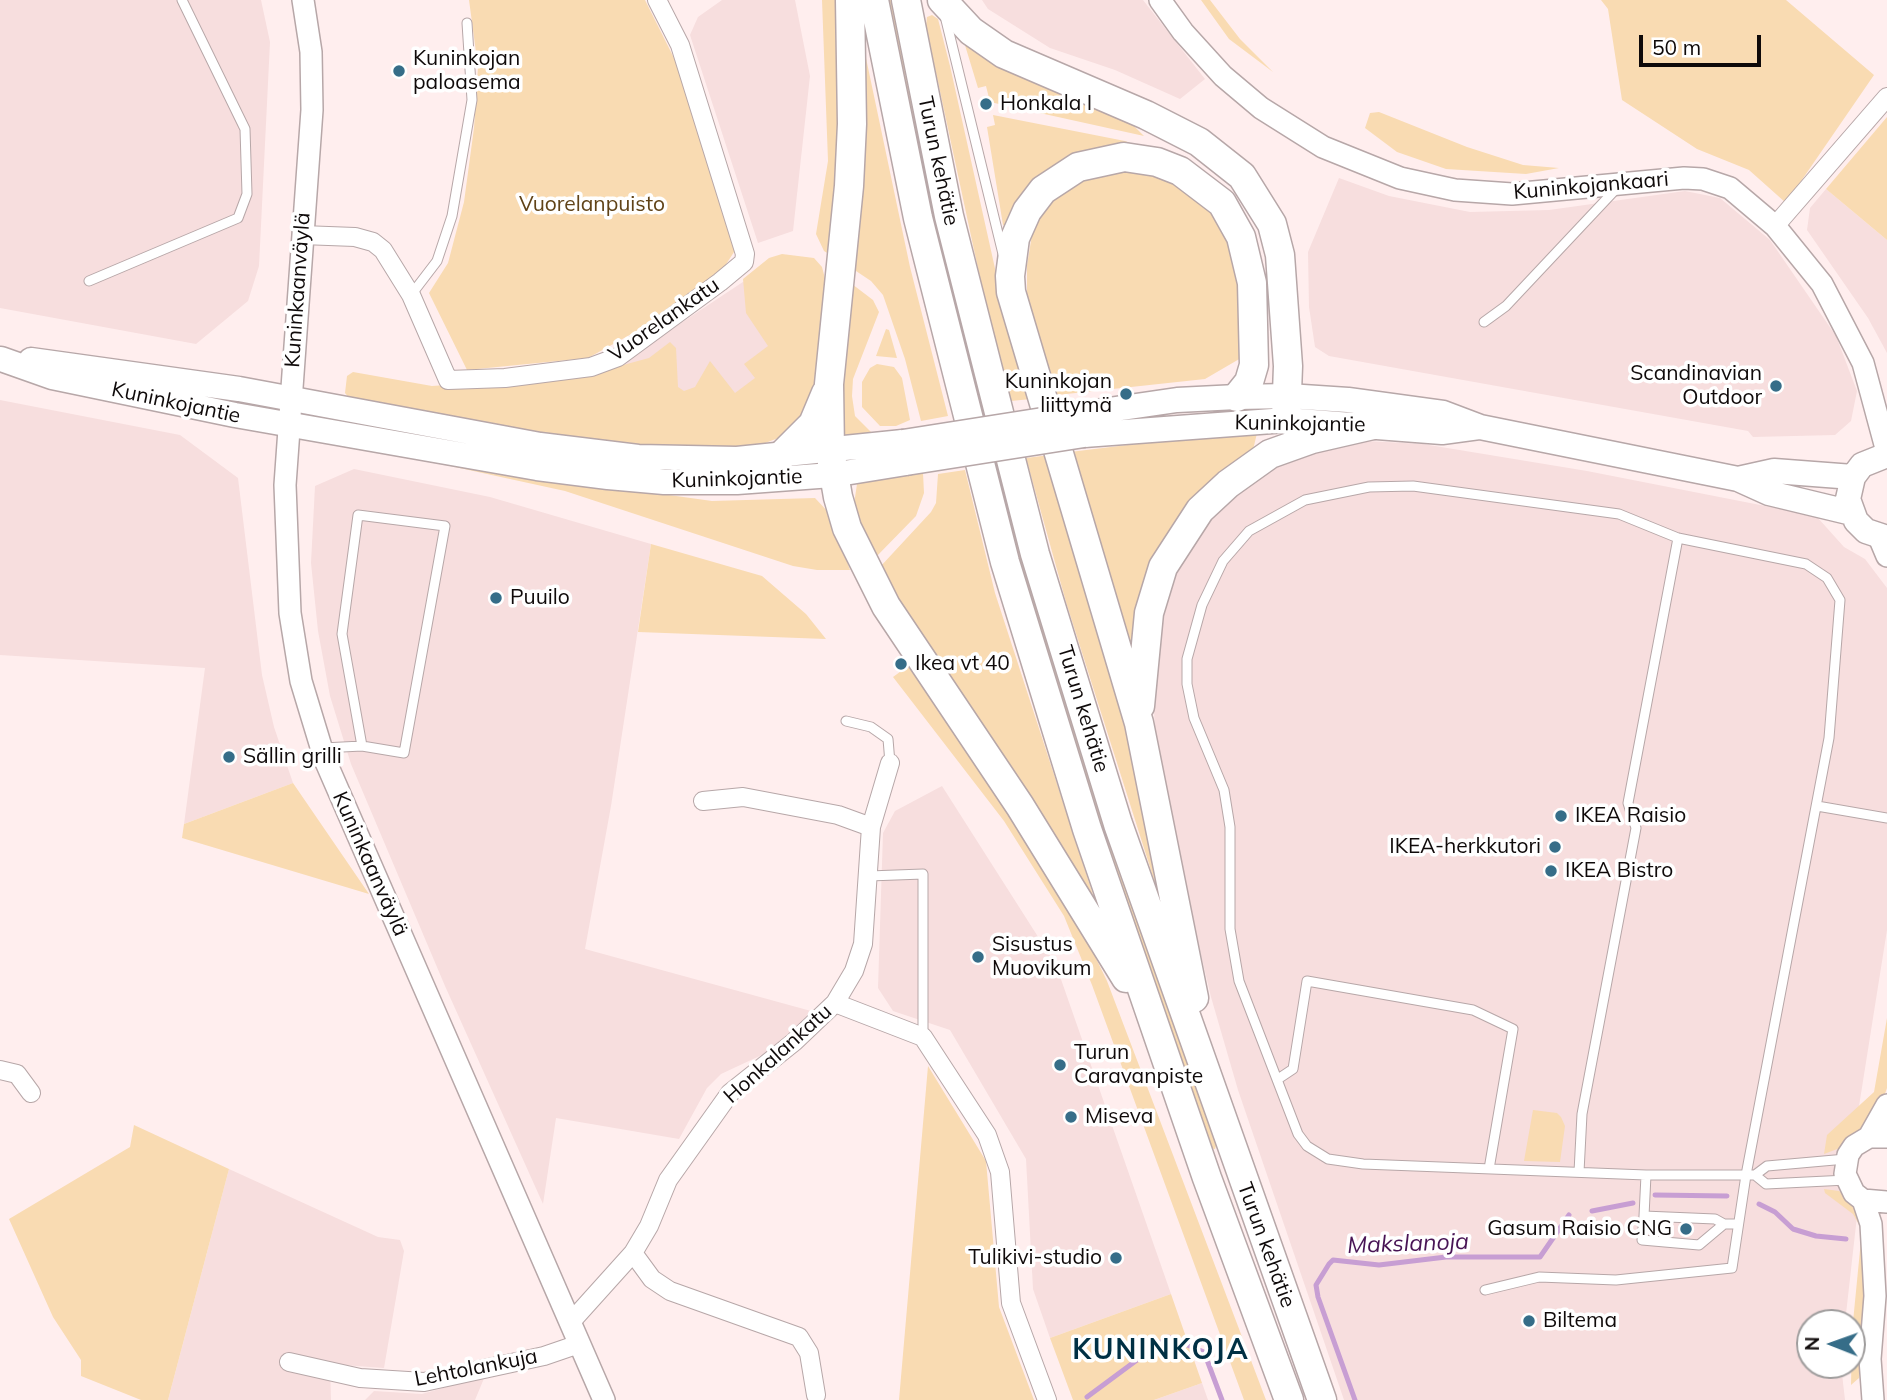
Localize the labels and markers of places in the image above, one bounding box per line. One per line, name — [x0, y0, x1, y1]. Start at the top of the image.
place label: Kuninkojan paloasema — [413, 46, 521, 96]
marker: Kuninkojan paloasema — [391, 63, 407, 79]
place label: Honkala I — [1000, 91, 1092, 117]
marker: Honkala I — [978, 96, 994, 112]
place label: Scandinavian Outdoor — [1630, 361, 1762, 411]
place label: Kuninkojan liittymä — [1005, 369, 1112, 419]
marker: Scandinavian Outdoor — [1768, 378, 1784, 394]
marker: Kuninkojan liittymä — [1118, 386, 1134, 402]
place label: Puuilo — [510, 585, 570, 611]
marker: Puuilo — [488, 590, 504, 606]
place label: Ikea vt 40 — [915, 651, 1010, 677]
marker: Ikea vt 40 — [893, 656, 909, 672]
place label: Sällin grilli — [243, 744, 342, 770]
marker: Sällin grilli — [221, 749, 237, 765]
place label: IKEA Raisio — [1575, 803, 1686, 829]
marker: IKEA Raisio — [1553, 808, 1569, 824]
place label: IKEA-herkkutori — [1389, 834, 1541, 860]
marker: IKEA-herkkutori — [1547, 839, 1563, 855]
place label: IKEA Bistro — [1565, 858, 1673, 884]
marker: IKEA Bistro — [1543, 863, 1559, 879]
place label: Sisustus Muovikum — [992, 932, 1091, 982]
marker: Sisustus Muovikum — [970, 949, 986, 965]
place label: Turun Caravanpiste — [1074, 1040, 1203, 1090]
marker: Turun Caravanpiste — [1052, 1057, 1068, 1073]
place label: Miseva — [1085, 1104, 1153, 1130]
marker: Miseva — [1063, 1109, 1079, 1125]
place label: Gasum Raisio CNG — [1487, 1216, 1672, 1242]
marker: Gasum Raisio CNG — [1678, 1221, 1694, 1237]
place label: Tulikivi-studio — [968, 1245, 1102, 1271]
marker: Tulikivi-studio — [1108, 1250, 1124, 1266]
place label: Biltema — [1543, 1308, 1617, 1334]
marker: Biltema — [1521, 1313, 1537, 1329]

